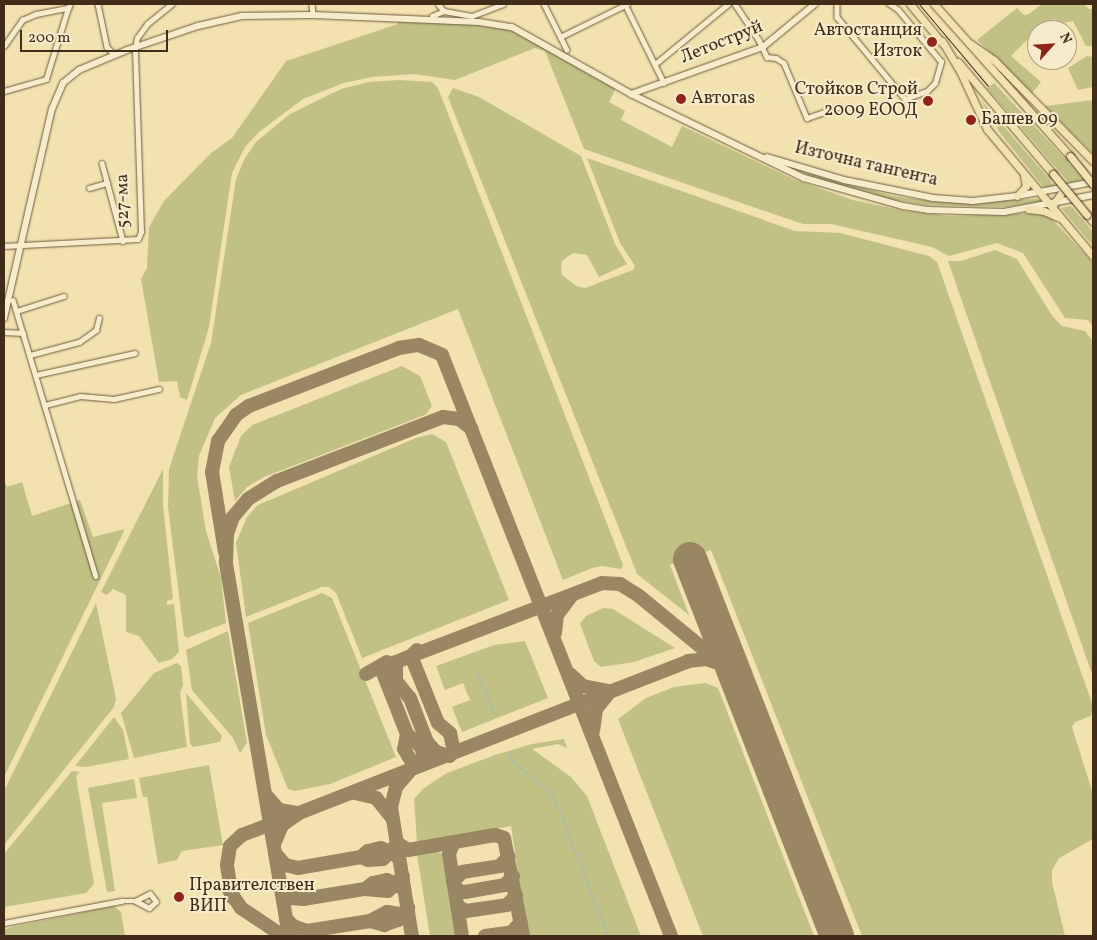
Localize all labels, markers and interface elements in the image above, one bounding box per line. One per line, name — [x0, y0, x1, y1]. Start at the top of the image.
street label: Летоструй — [678, 17, 766, 69]
scale bar — [22, 20, 170, 52]
north arrow — [1027, 20, 1077, 70]
place label: Автостанция Изток — [814, 21, 922, 64]
text: 200 m — [28, 28, 71, 49]
text: N — [1054, 30, 1076, 47]
marker: Автостанция Изток — [926, 36, 938, 48]
place label: Стойков Строй 2009 ЕООД — [795, 80, 918, 122]
place label: Автогаѕ — [691, 88, 755, 110]
marker: Автогаѕ — [675, 93, 687, 105]
marker: Стойков Строй 2009 ЕООД — [922, 95, 934, 107]
place label: Башев 09 — [981, 109, 1058, 131]
marker: Башев 09 — [965, 114, 977, 126]
street label: Източна тангента — [792, 138, 940, 192]
street label: 527-ма — [113, 173, 135, 229]
place label: Правителствен ВИП — [189, 876, 315, 919]
marker: Правителствен ВИП — [173, 891, 185, 903]

